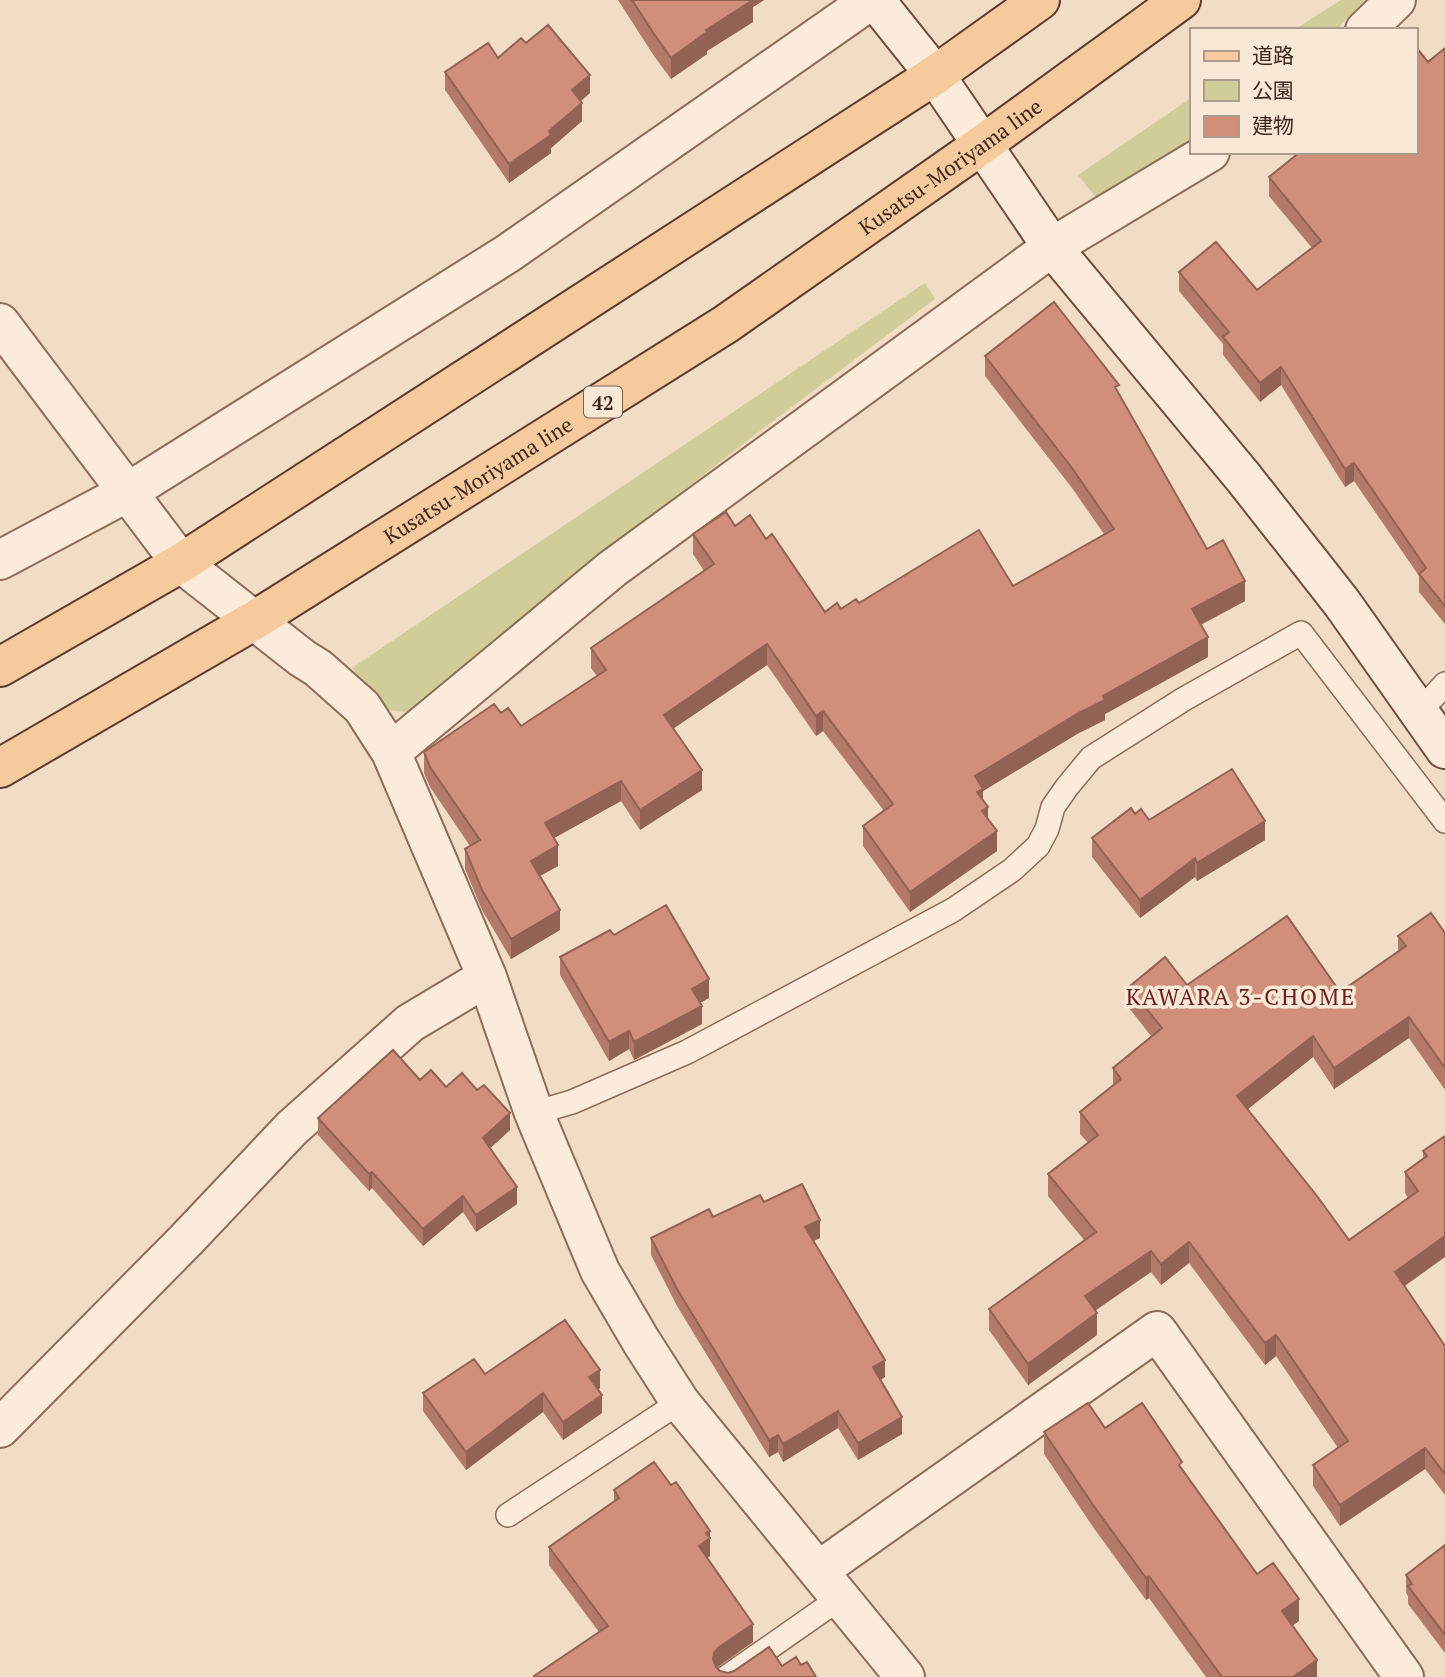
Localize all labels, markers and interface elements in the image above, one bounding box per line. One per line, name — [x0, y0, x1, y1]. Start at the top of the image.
legend — [1190, 28, 1417, 154]
text: 道路 — [1252, 41, 1294, 69]
text: 公園 — [1252, 76, 1294, 104]
street label: Kusatsu-Moriyama line — [853, 92, 1047, 241]
text: 建物 — [1252, 111, 1294, 139]
road number: 42 — [584, 386, 622, 418]
street label: Kusatsu-Moriyama line — [378, 410, 578, 550]
district label: KAWARA 3-CHOME — [1126, 981, 1356, 1012]

